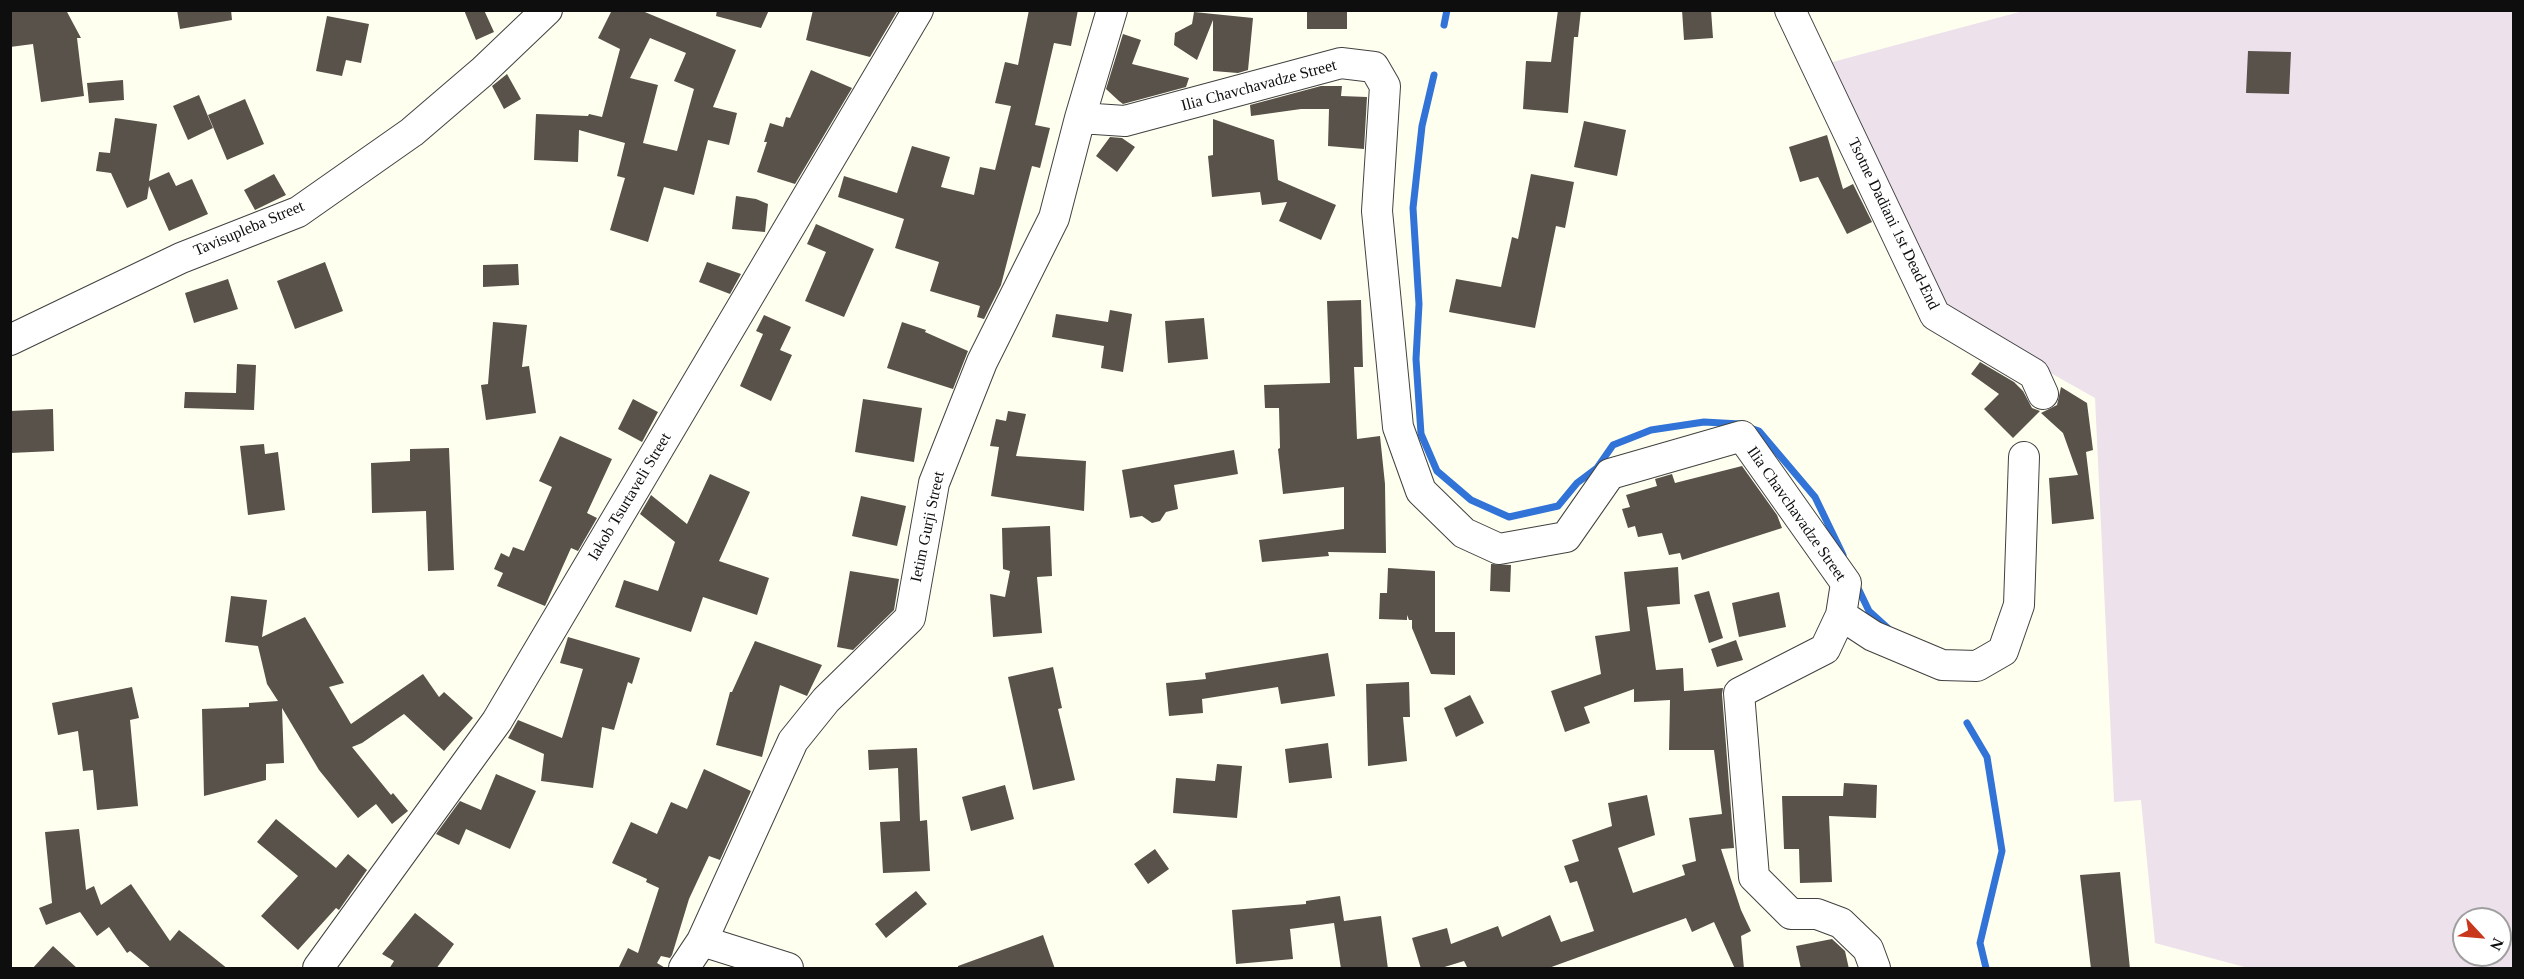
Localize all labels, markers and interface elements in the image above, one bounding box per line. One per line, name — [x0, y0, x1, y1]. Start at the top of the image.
street label: Ilia Chavchavadze Street — [1179, 56, 1339, 116]
street label: Tsotne Dadiani 1st Dead-End — [1843, 135, 1943, 313]
street label: Tavisupleba Street — [191, 197, 307, 261]
street label: Iakob Tsurtaveli Street — [584, 430, 676, 564]
street label: Ilia Chavchavadze Street — [1742, 443, 1850, 585]
street label: Ietim Gurji Street — [907, 470, 949, 584]
north arrow — [2452, 907, 2512, 967]
text: N — [2487, 935, 2507, 953]

